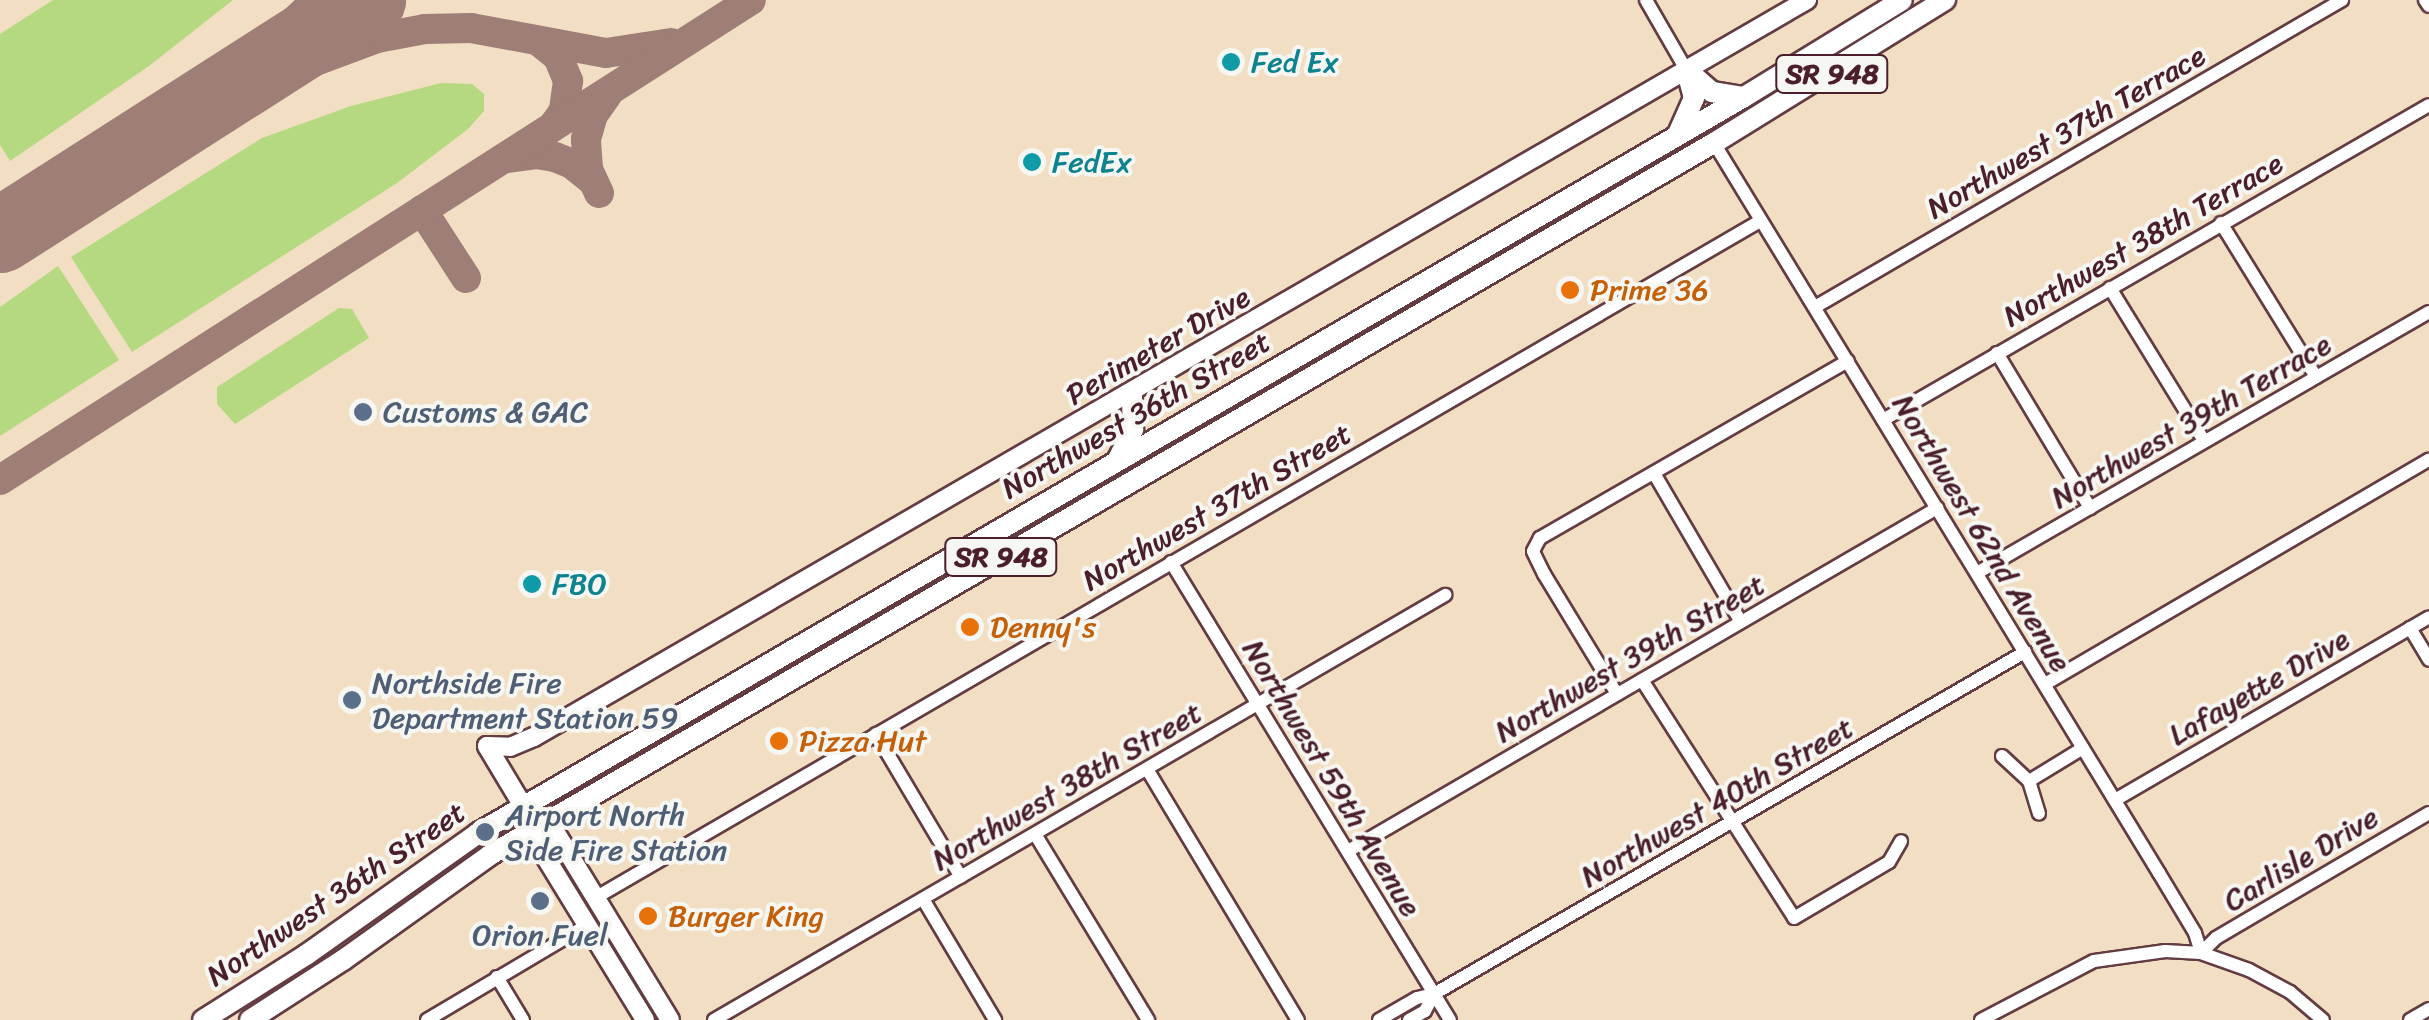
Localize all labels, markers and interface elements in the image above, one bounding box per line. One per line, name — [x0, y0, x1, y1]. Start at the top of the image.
street label: Northwest 37th Terrace — [1920, 37, 2212, 227]
place label: Fed Ex — [1251, 44, 1338, 80]
marker: Fed Ex — [1220, 51, 1242, 73]
road number: SR 948 — [1774, 51, 1890, 97]
place label: FedEx — [1052, 144, 1132, 180]
street label: Northwest 38th Terrace — [1997, 145, 2289, 335]
marker: FedEx — [1021, 151, 1043, 173]
place label: Prime 36 — [1590, 272, 1709, 308]
street label: Perimeter Drive — [1059, 279, 1257, 413]
marker: Prime 36 — [1559, 279, 1581, 301]
street label: Northwest 36th Street — [995, 323, 1277, 507]
street label: Northwest 39th Terrace — [2045, 326, 2337, 516]
street label: Northwest 62nd Avenue — [1885, 388, 2079, 678]
place label: Customs & GAC — [383, 394, 588, 430]
marker: Customs & GAC — [352, 401, 374, 423]
street label: Northwest 37th Street — [1076, 415, 1358, 599]
road number: SR 948 — [944, 534, 1058, 580]
place label: FBO — [552, 566, 607, 602]
street label: Northwest 39th Street — [1489, 566, 1771, 750]
marker: FBO — [521, 573, 543, 595]
place label: Denny's — [990, 609, 1096, 645]
marker: Denny's — [959, 616, 981, 638]
street label: Lafayette Drive — [2162, 621, 2356, 753]
street label: Northwest 59th Avenue — [1235, 633, 1429, 923]
place label: Northside Fire Department Station 59 — [372, 665, 678, 736]
marker: Northside Fire Department Station 59 — [341, 689, 363, 711]
street label: Northwest 38th Street — [926, 694, 1208, 878]
street label: Northwest 40th Street — [1574, 709, 1860, 895]
place label: Pizza Hut — [799, 723, 927, 759]
marker: Pizza Hut — [768, 730, 790, 752]
street label: Northwest 36th Street — [200, 794, 472, 994]
place label: Airport North Side Fire Station — [505, 797, 731, 868]
street label: Carlisle Drive — [2217, 799, 2385, 919]
marker: Airport North Side Fire Station — [474, 821, 496, 843]
marker: Orion Fuel — [529, 890, 551, 912]
place label: Burger King — [668, 898, 824, 934]
marker: Burger King — [637, 905, 659, 927]
place label: Orion Fuel — [472, 917, 608, 953]

